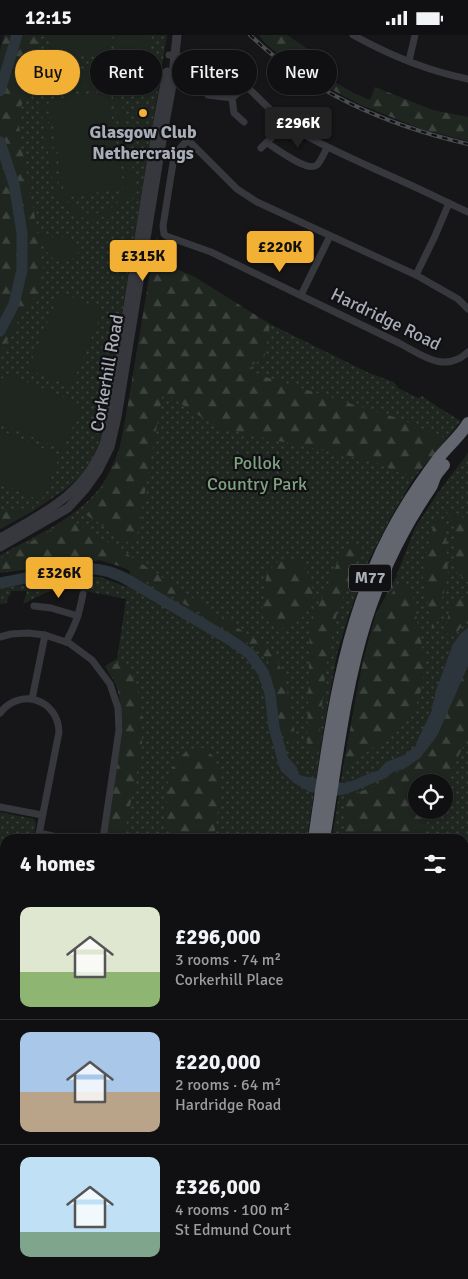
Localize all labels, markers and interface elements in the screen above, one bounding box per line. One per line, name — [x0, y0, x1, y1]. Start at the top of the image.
text: 12:15 — [25, 6, 72, 30]
chip: Buy — [15, 50, 80, 95]
chip: Rent — [90, 50, 162, 95]
chip: Filters — [172, 50, 257, 95]
chip: New — [267, 50, 337, 95]
marker: Glasgow Club Nethercraigs — [137, 107, 149, 119]
pin: £296K — [263, 107, 333, 149]
text: £296K — [276, 113, 320, 133]
place label: Glasgow Club Nethercraigs — [89, 121, 197, 164]
pin: £220K — [245, 231, 315, 273]
text: £220K — [258, 237, 302, 257]
pin: £315K — [108, 239, 178, 282]
text: £315K — [121, 246, 165, 266]
street label: Hardridge Road — [327, 283, 445, 355]
street label: Corkerhill Road — [86, 313, 128, 433]
park label: Pollok Country Park — [207, 452, 307, 495]
pin: £326K — [24, 557, 94, 599]
text: £326K — [37, 563, 81, 583]
road number: M77 — [349, 565, 391, 591]
map controls — [408, 774, 453, 819]
button: locate — [408, 774, 453, 819]
icon: filters — [421, 850, 449, 878]
text: 4 homes — [20, 851, 95, 877]
text: £296,000 — [175, 924, 261, 950]
icon: home — [60, 927, 120, 987]
text: 3 rooms · 74 m² — [175, 950, 281, 970]
text: Corkerhill Place — [175, 970, 283, 990]
text: £220,000 — [175, 1049, 261, 1075]
icon: home — [60, 1052, 120, 1112]
text: 2 rooms · 64 m² — [175, 1075, 281, 1095]
text: Hardridge Road — [175, 1095, 281, 1115]
text: £326,000 — [175, 1174, 261, 1200]
icon: home — [60, 1177, 120, 1237]
text: 4 rooms · 100 m² — [175, 1200, 290, 1220]
text: St Edmund Court — [175, 1220, 291, 1240]

